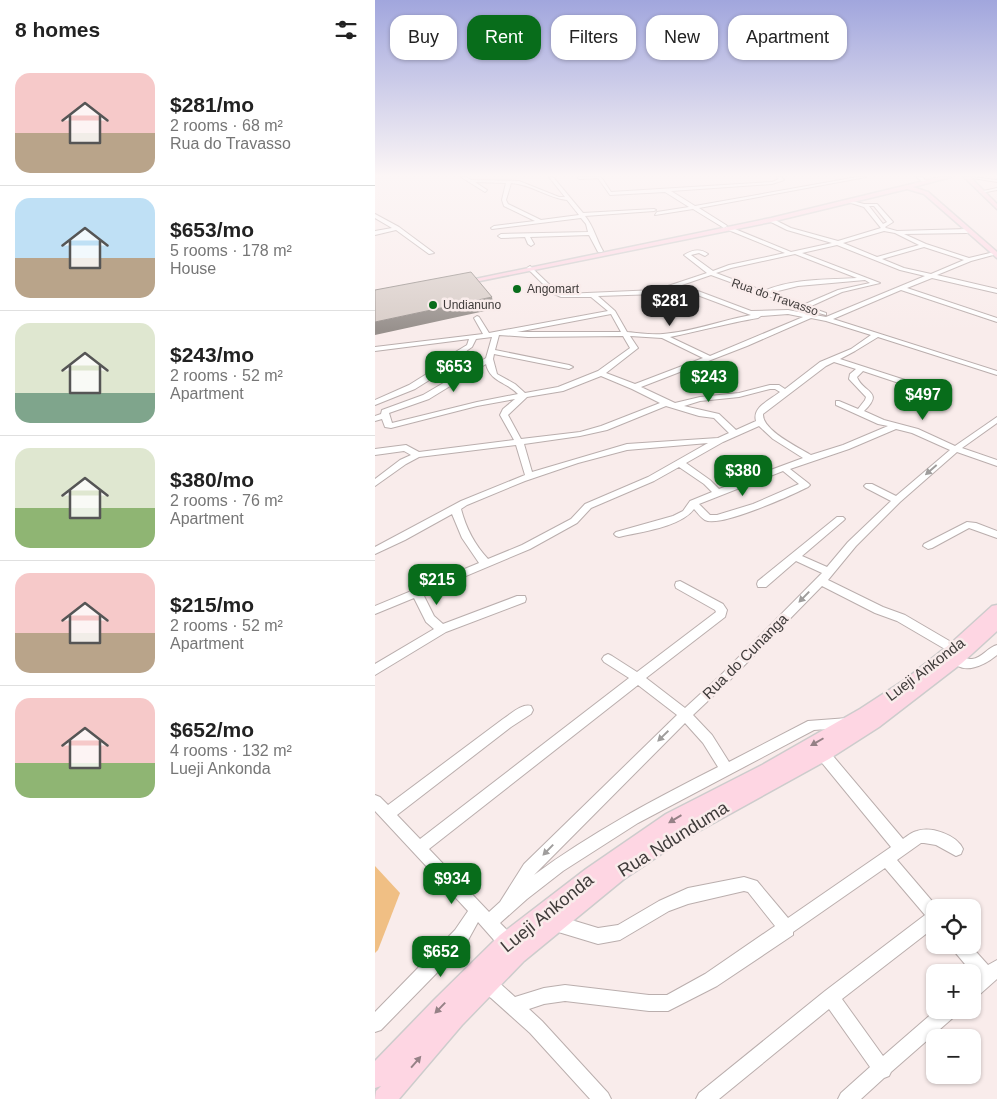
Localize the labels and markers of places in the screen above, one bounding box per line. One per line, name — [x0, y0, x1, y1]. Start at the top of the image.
place label: Angomart — [527, 282, 580, 296]
marker: Angomart — [511, 283, 523, 295]
pin: $281 — [640, 284, 700, 327]
place label: Undianuno — [443, 298, 501, 312]
marker: Undianuno — [427, 299, 439, 311]
pin: $653 — [424, 350, 484, 393]
pin: $243 — [679, 360, 739, 403]
pin: $497 — [893, 378, 953, 421]
pin: $380 — [713, 454, 773, 497]
pin: $215 — [407, 564, 467, 606]
pin: $934 — [422, 862, 482, 905]
pin: $652 — [411, 936, 471, 978]

